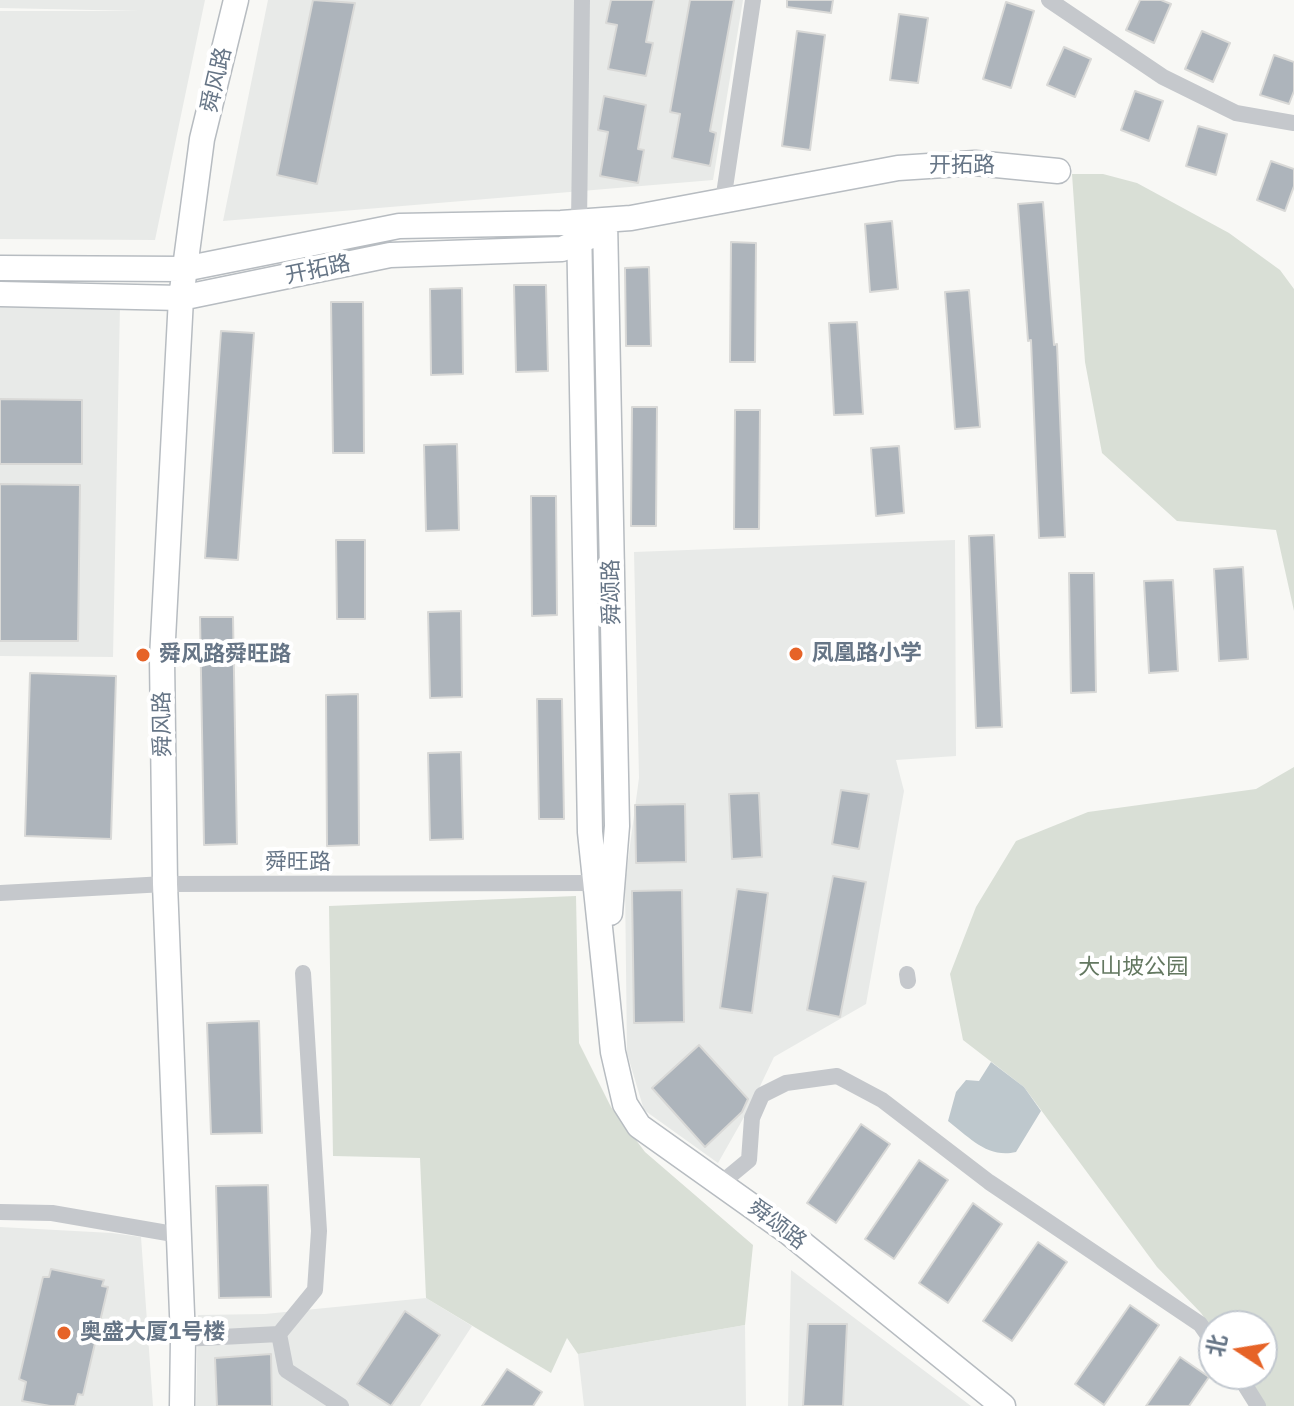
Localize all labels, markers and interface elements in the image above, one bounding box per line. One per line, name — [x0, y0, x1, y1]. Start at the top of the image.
street label: 舜风路 — [197, 45, 237, 115]
street label: 开拓路 — [929, 153, 995, 179]
street label: 开拓路 — [283, 250, 353, 290]
street label: 舜颂路 — [598, 559, 626, 625]
place label: 凤凰路小学 — [812, 641, 922, 667]
place label: 舜风路舜旺路 — [159, 642, 291, 668]
marker: 凤凰路小学 — [787, 645, 805, 663]
marker: 舜风路舜旺路 — [134, 646, 152, 664]
street label: 舜风路 — [149, 691, 177, 757]
street label: 舜旺路 — [265, 850, 331, 876]
park label: 大山坡公园 — [1078, 955, 1188, 981]
street label: 舜颂路 — [743, 1195, 811, 1255]
north arrow — [1198, 1310, 1278, 1390]
place label: 奥盛大厦1号楼 — [80, 1320, 225, 1346]
marker: 奥盛大厦1号楼 — [55, 1324, 73, 1342]
text: 北 — [1200, 1332, 1232, 1359]

